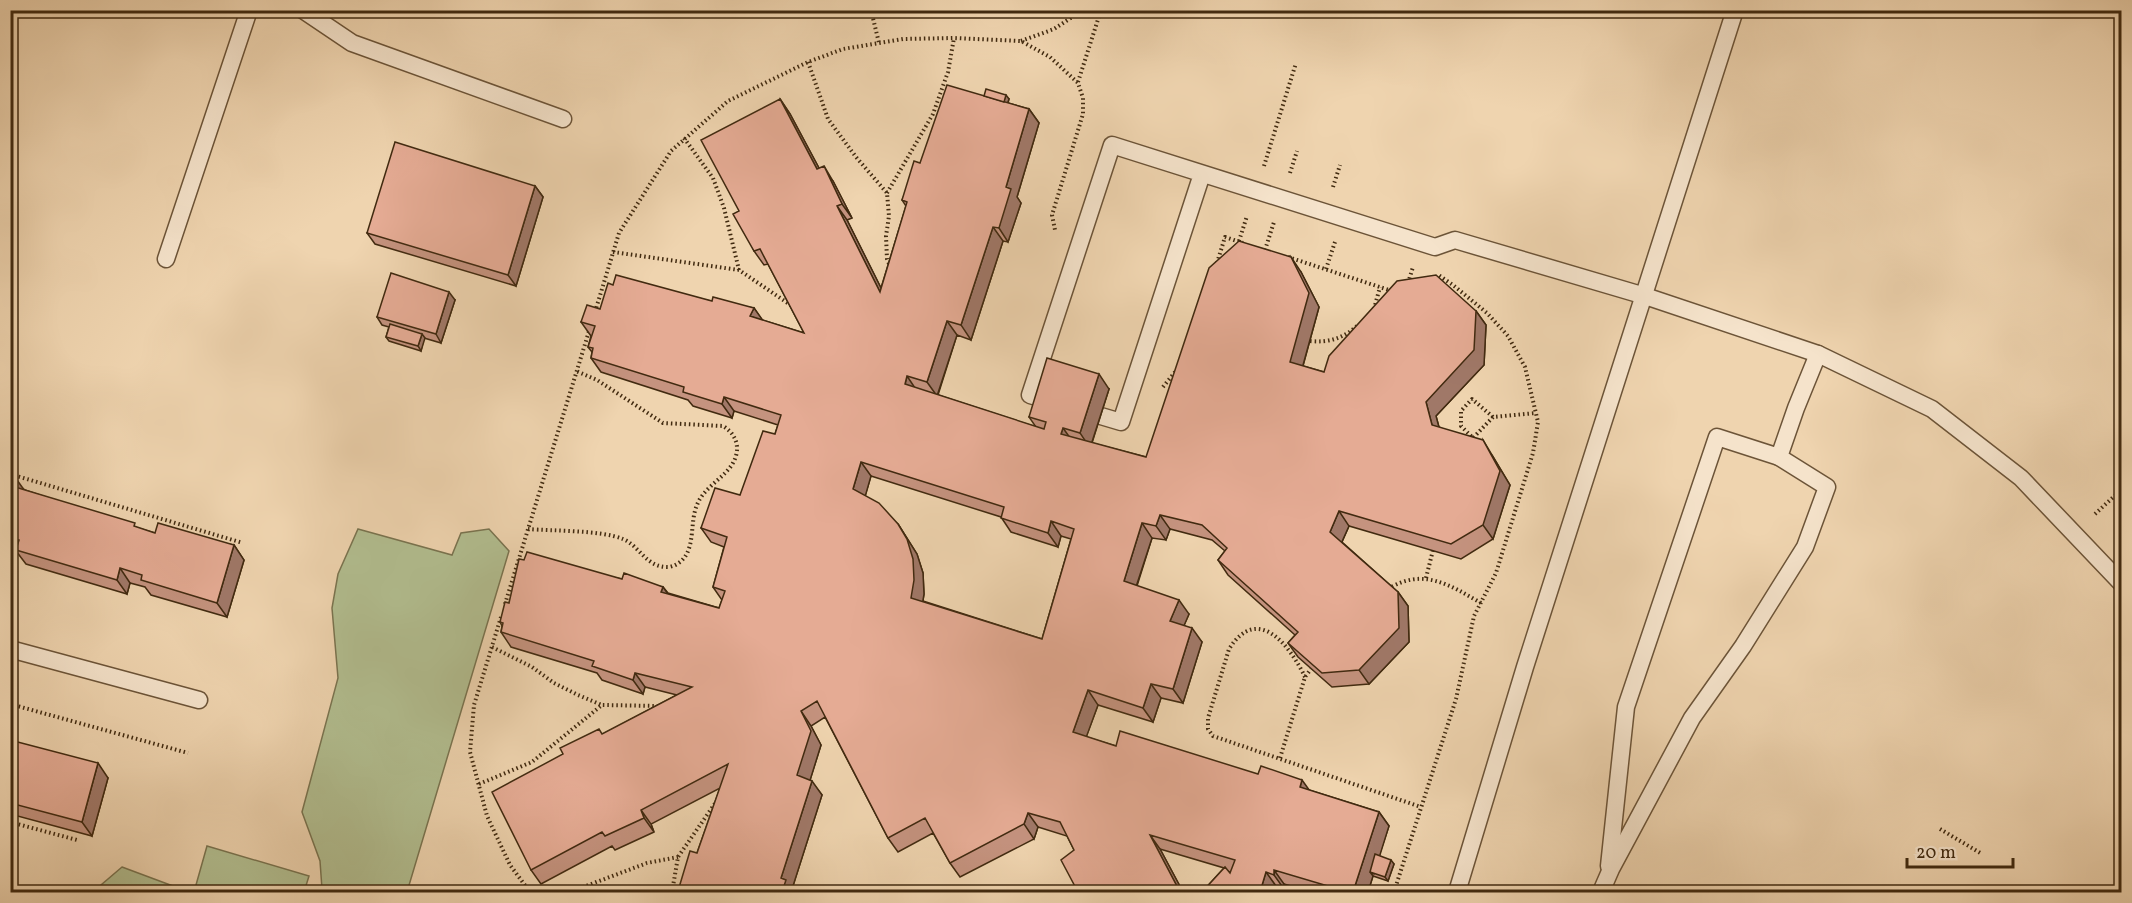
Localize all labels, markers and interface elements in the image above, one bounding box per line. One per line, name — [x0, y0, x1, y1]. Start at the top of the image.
scale bar — [1907, 831, 2014, 869]
text: 20 m — [1916, 841, 1956, 866]

